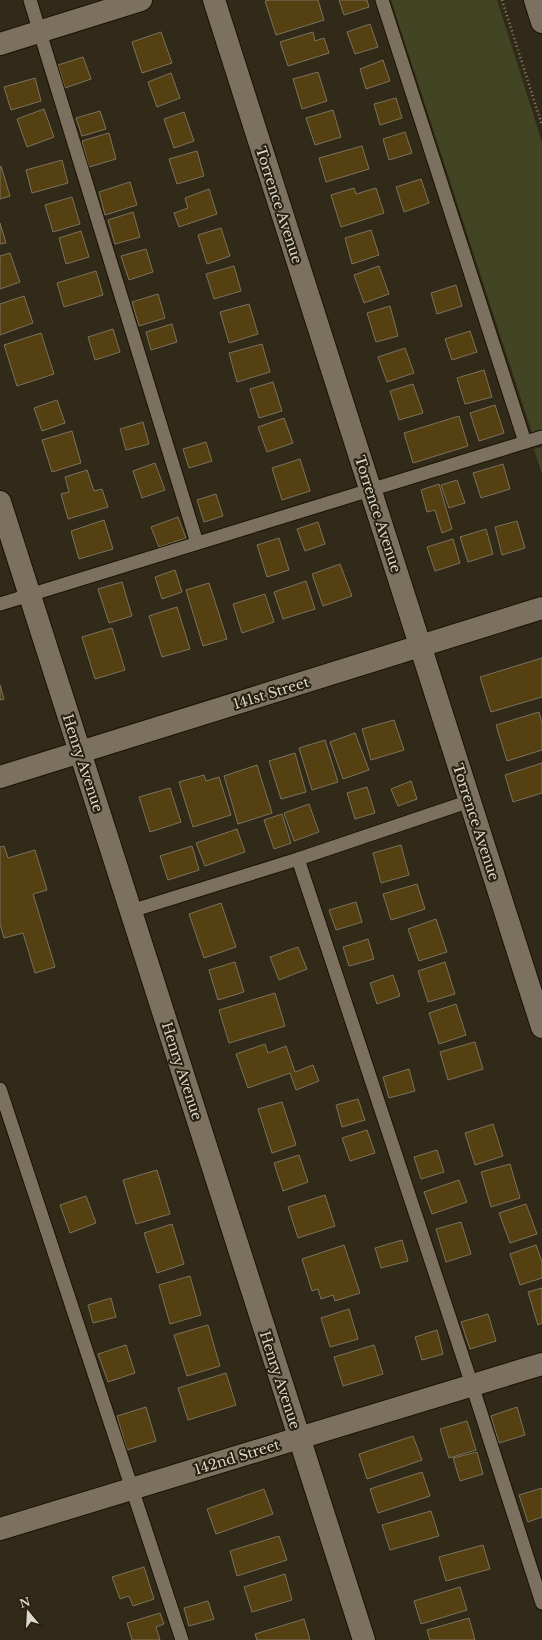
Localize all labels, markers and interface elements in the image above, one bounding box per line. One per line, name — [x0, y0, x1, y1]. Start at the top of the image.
street label: Torrence Avenue — [252, 144, 306, 266]
street label: Torrence Avenue — [351, 453, 405, 575]
street label: 141st Street — [231, 673, 312, 713]
street label: Henry Avenue — [59, 712, 107, 814]
street label: Torrence Avenue — [449, 761, 503, 883]
street label: Henry Avenue — [158, 1020, 206, 1122]
street label: Henry Avenue — [256, 1329, 304, 1431]
street label: 142nd Street — [192, 1435, 283, 1479]
north arrow — [8, 1592, 48, 1632]
text: N — [18, 1594, 33, 1611]

